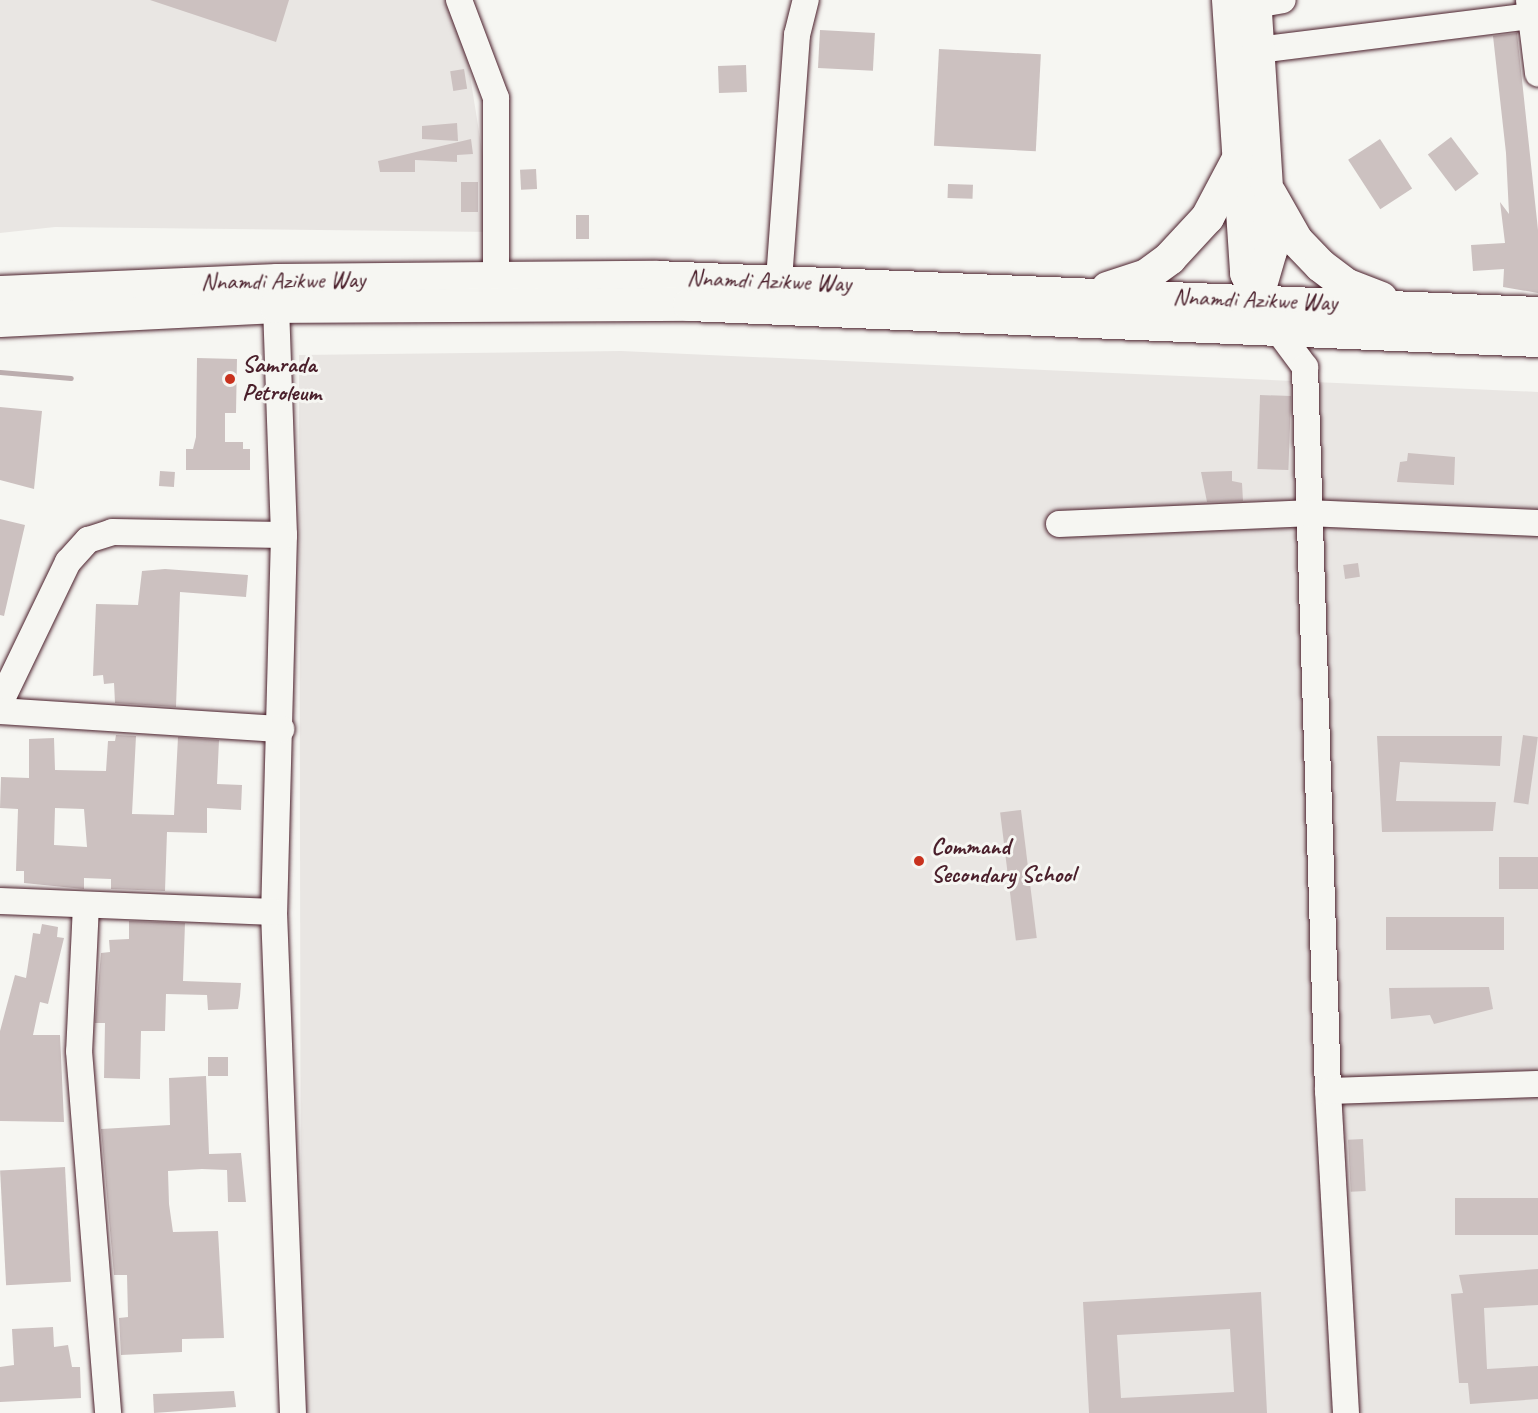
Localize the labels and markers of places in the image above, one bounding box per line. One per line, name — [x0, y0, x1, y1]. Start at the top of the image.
place label: Samrada Petroleum — [242, 351, 321, 407]
marker: Samrada Petroleum — [223, 372, 237, 386]
place label: Command Secondary School — [931, 833, 1074, 889]
marker: Command Secondary School — [912, 854, 926, 868]

